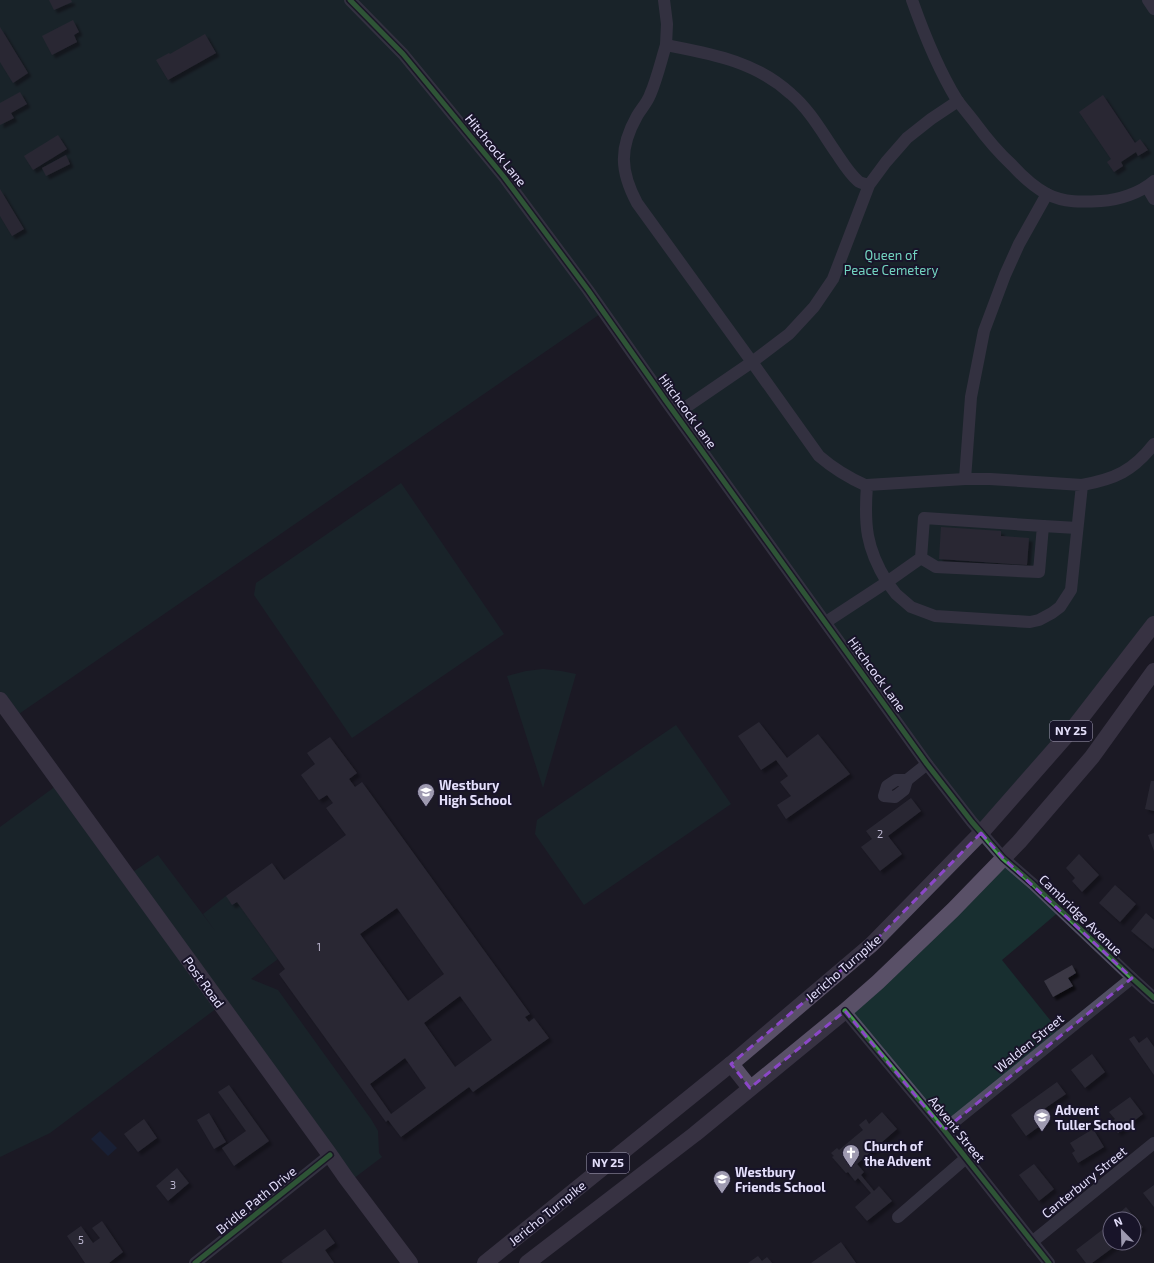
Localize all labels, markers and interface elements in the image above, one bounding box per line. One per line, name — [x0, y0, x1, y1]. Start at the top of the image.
street label: Hitchcock Lane — [462, 111, 530, 189]
park label: Queen of Peace Cemetery — [844, 247, 938, 278]
street label: Hitchcock Lane — [656, 370, 720, 452]
street label: Hitchcock Lane — [845, 633, 909, 715]
road number: NY 25 — [1050, 721, 1092, 741]
place label: Westbury High School — [439, 777, 512, 808]
school or university icon: Westbury High School — [416, 782, 436, 807]
house number: 2 — [877, 827, 883, 840]
street label: Cambridge Avenue — [1036, 871, 1126, 959]
street label: Jericho Turnpike — [802, 931, 884, 1005]
house number: 1 — [317, 940, 321, 953]
street label: Post Road — [180, 953, 228, 1011]
street label: Walden Street — [991, 1010, 1067, 1076]
street label: Advent Street — [925, 1093, 989, 1165]
place label: Advent Tuller School — [1055, 1102, 1136, 1133]
school or university icon: Advent Tuller School — [1032, 1107, 1052, 1132]
place label: Church of the Advent — [864, 1138, 932, 1169]
church icon: Church of the Advent — [841, 1143, 861, 1168]
street label: Canterbury Street — [1038, 1143, 1130, 1221]
road number: NY 25 — [587, 1153, 629, 1173]
street label: Bridle Path Drive — [213, 1163, 299, 1237]
place label: Westbury Friends School — [735, 1164, 826, 1195]
school or university icon: Westbury Friends School — [712, 1169, 732, 1194]
street label: Jericho Turnpike — [505, 1177, 589, 1249]
house number: 3 — [170, 1178, 176, 1191]
north arrow — [1102, 1211, 1142, 1251]
text: N — [1112, 1214, 1124, 1229]
house number: 5 — [78, 1233, 84, 1246]

